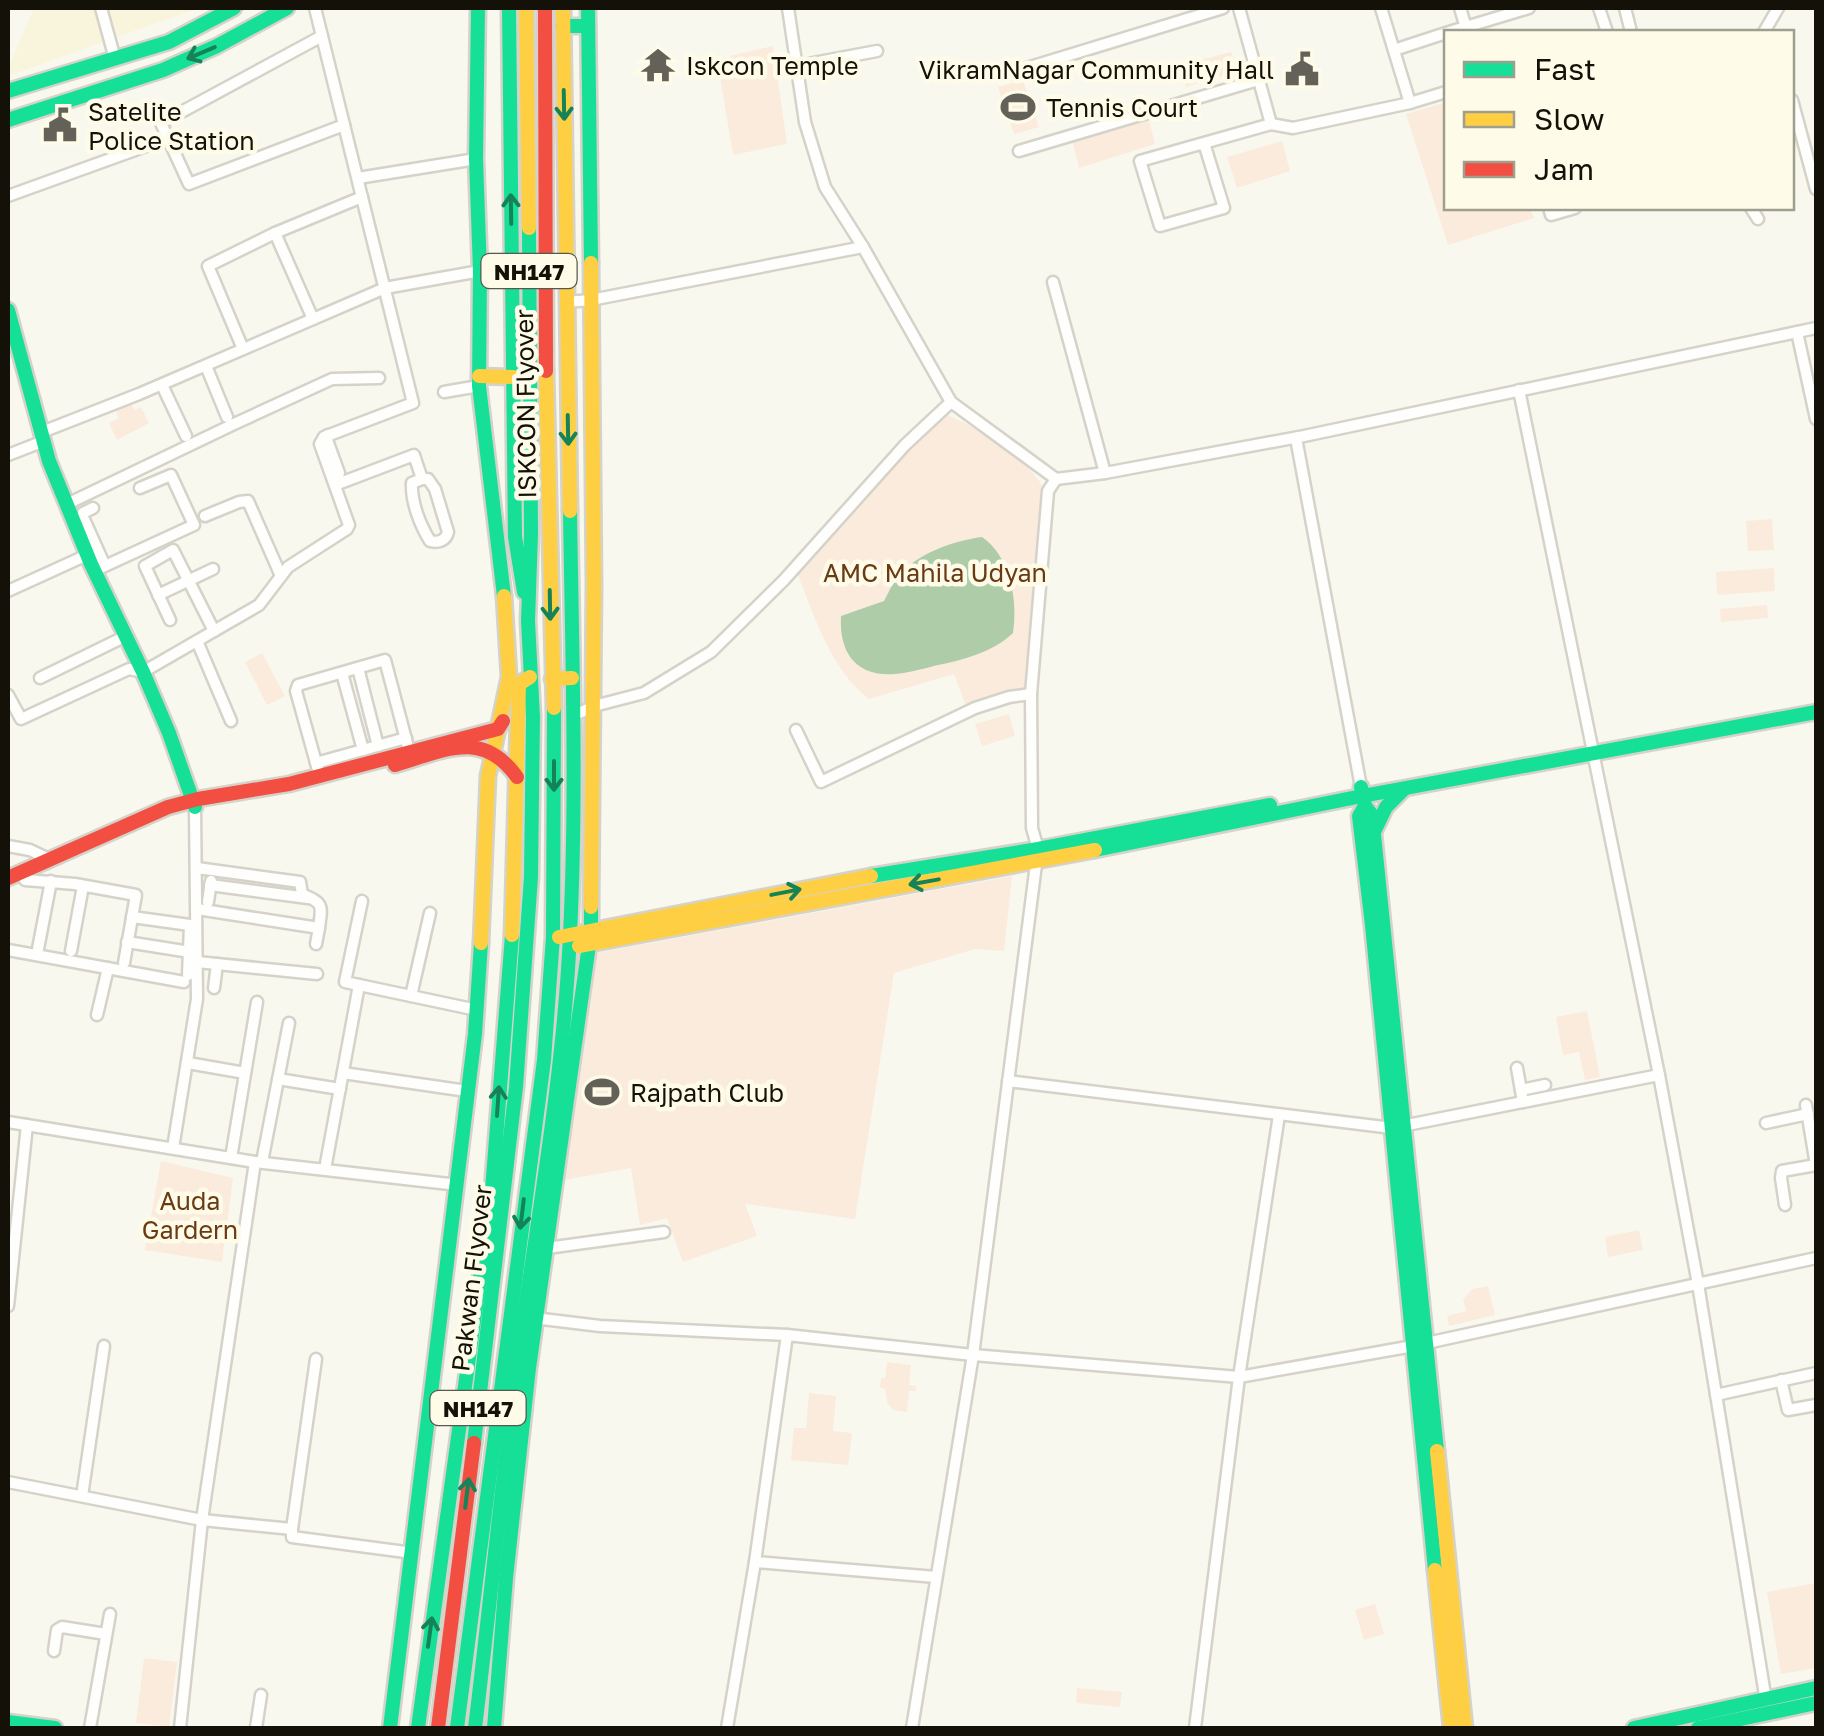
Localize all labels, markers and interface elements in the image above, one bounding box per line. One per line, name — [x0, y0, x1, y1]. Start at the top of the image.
legend — [1444, 30, 1794, 210]
one-way arrow — [186, 45, 217, 63]
temple icon: Iskcon Temple — [639, 46, 677, 84]
place label: Iskcon Temple — [686, 50, 858, 81]
public building icon: VikramNagar Community Hall — [1283, 50, 1321, 88]
text: Fast — [1534, 51, 1596, 87]
place label: VikramNagar Community Hall — [919, 54, 1274, 85]
one-way arrow — [554, 88, 574, 120]
sports icon: Tennis Court — [999, 88, 1037, 126]
place label: Tennis Court — [1046, 92, 1198, 123]
place label: Satelite Police Station — [88, 96, 255, 156]
text: Slow — [1534, 101, 1605, 137]
public building icon: Satelite Police Station — [41, 106, 79, 144]
text: Jam — [1534, 151, 1594, 187]
one-way arrow — [502, 194, 520, 226]
road number: NH147 — [482, 254, 576, 288]
street label: ISKCON Flyover — [508, 309, 542, 499]
one-way arrow — [558, 412, 578, 445]
park label: AMC Mahila Udyan — [823, 557, 1047, 588]
one-way arrow — [540, 588, 560, 621]
one-way arrow — [544, 760, 564, 792]
one-way arrow — [908, 873, 940, 892]
one-way arrow — [769, 882, 801, 901]
sports icon: Rajpath Club — [583, 1073, 621, 1111]
place label: Rajpath Club — [630, 1077, 784, 1108]
one-way arrow — [489, 1086, 508, 1118]
street label: Pakwan Flyover — [444, 1182, 498, 1373]
park label: Auda Gardern — [142, 1185, 238, 1245]
one-way arrow — [513, 1197, 531, 1229]
road number: NH147 — [430, 1391, 526, 1425]
one-way arrow — [458, 1477, 477, 1509]
one-way arrow — [422, 1616, 440, 1648]

